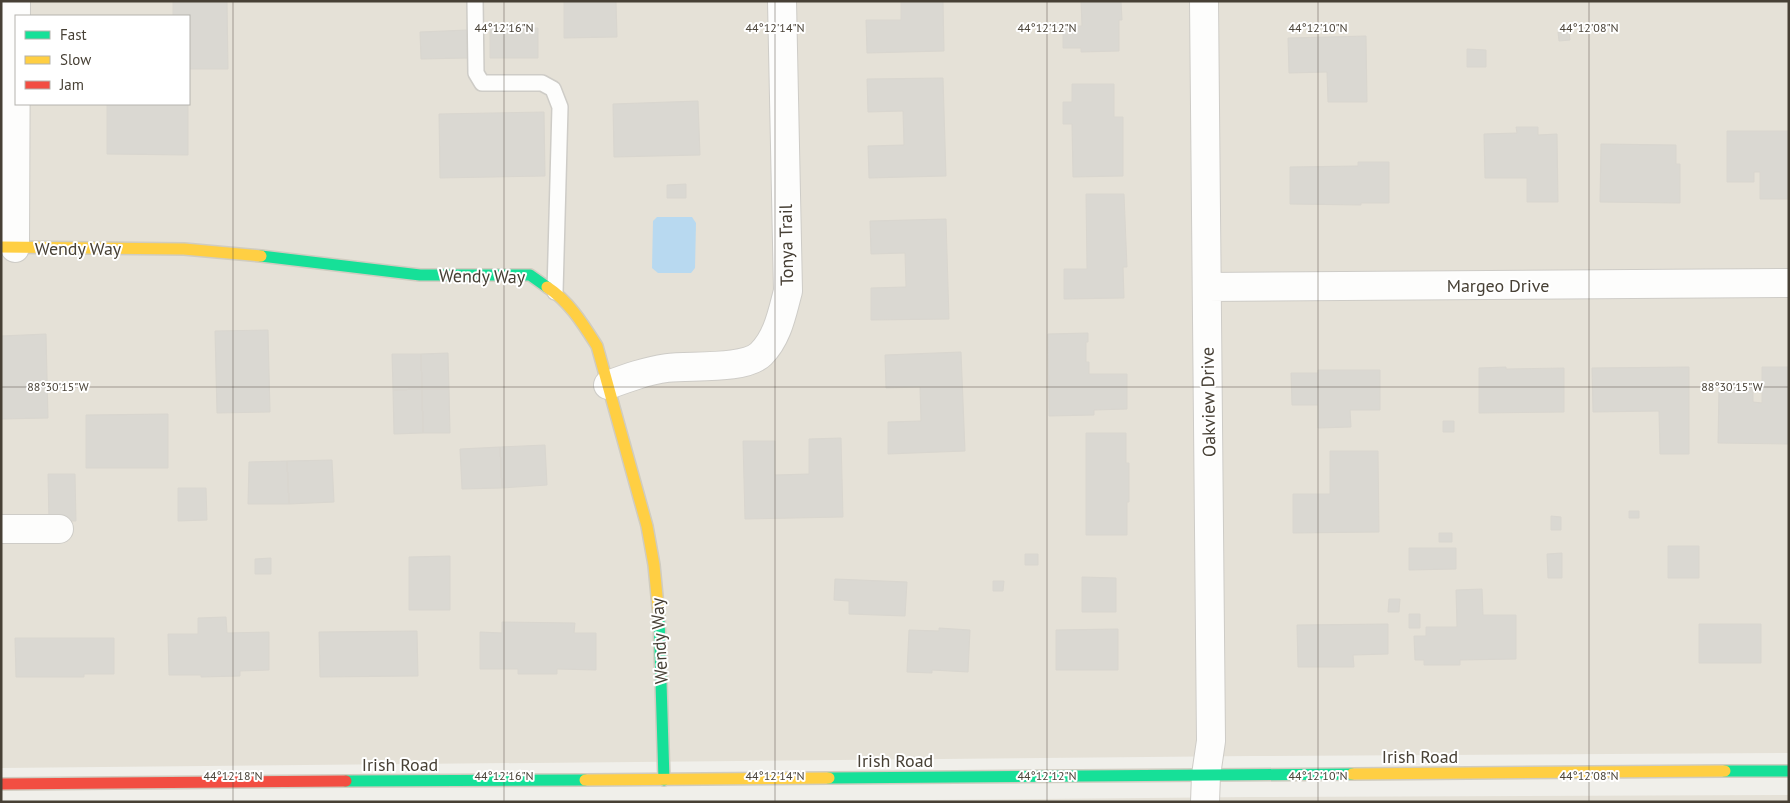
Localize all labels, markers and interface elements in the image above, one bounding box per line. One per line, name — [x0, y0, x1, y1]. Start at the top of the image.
legend — [15, 15, 190, 105]
text: 44°12'16"N — [474, 20, 534, 35]
text: 44°12'14"N — [745, 20, 805, 35]
text: 44°12'12"N — [1017, 20, 1077, 35]
text: 44°12'10"N — [1288, 20, 1348, 35]
text: 44°12'08"N — [1559, 20, 1619, 35]
text: Fast — [60, 25, 87, 44]
text: Slow — [60, 50, 91, 69]
text: Jam — [59, 75, 84, 94]
street label: Tonya Trail — [774, 203, 798, 286]
street label: Wendy Way — [35, 237, 122, 260]
street label: Wendy Way — [439, 264, 526, 288]
street label: Margeo Drive — [1447, 274, 1549, 297]
street label: Oakview Drive — [1196, 347, 1220, 457]
text: 88°30'15"W — [27, 379, 89, 394]
text: 88°30'15"W — [1701, 379, 1763, 394]
street label: Wendy Way — [645, 597, 673, 685]
street label: Irish Road — [1382, 745, 1458, 768]
street label: Irish Road — [857, 749, 933, 772]
street label: Irish Road — [362, 753, 438, 776]
text: 44°12'18"N — [203, 768, 263, 783]
text: 44°12'16"N — [474, 768, 534, 783]
text: 44°12'14"N — [745, 768, 805, 783]
text: 44°12'12"N — [1017, 768, 1077, 783]
text: 44°12'10"N — [1288, 768, 1348, 783]
text: 44°12'08"N — [1559, 768, 1619, 783]

